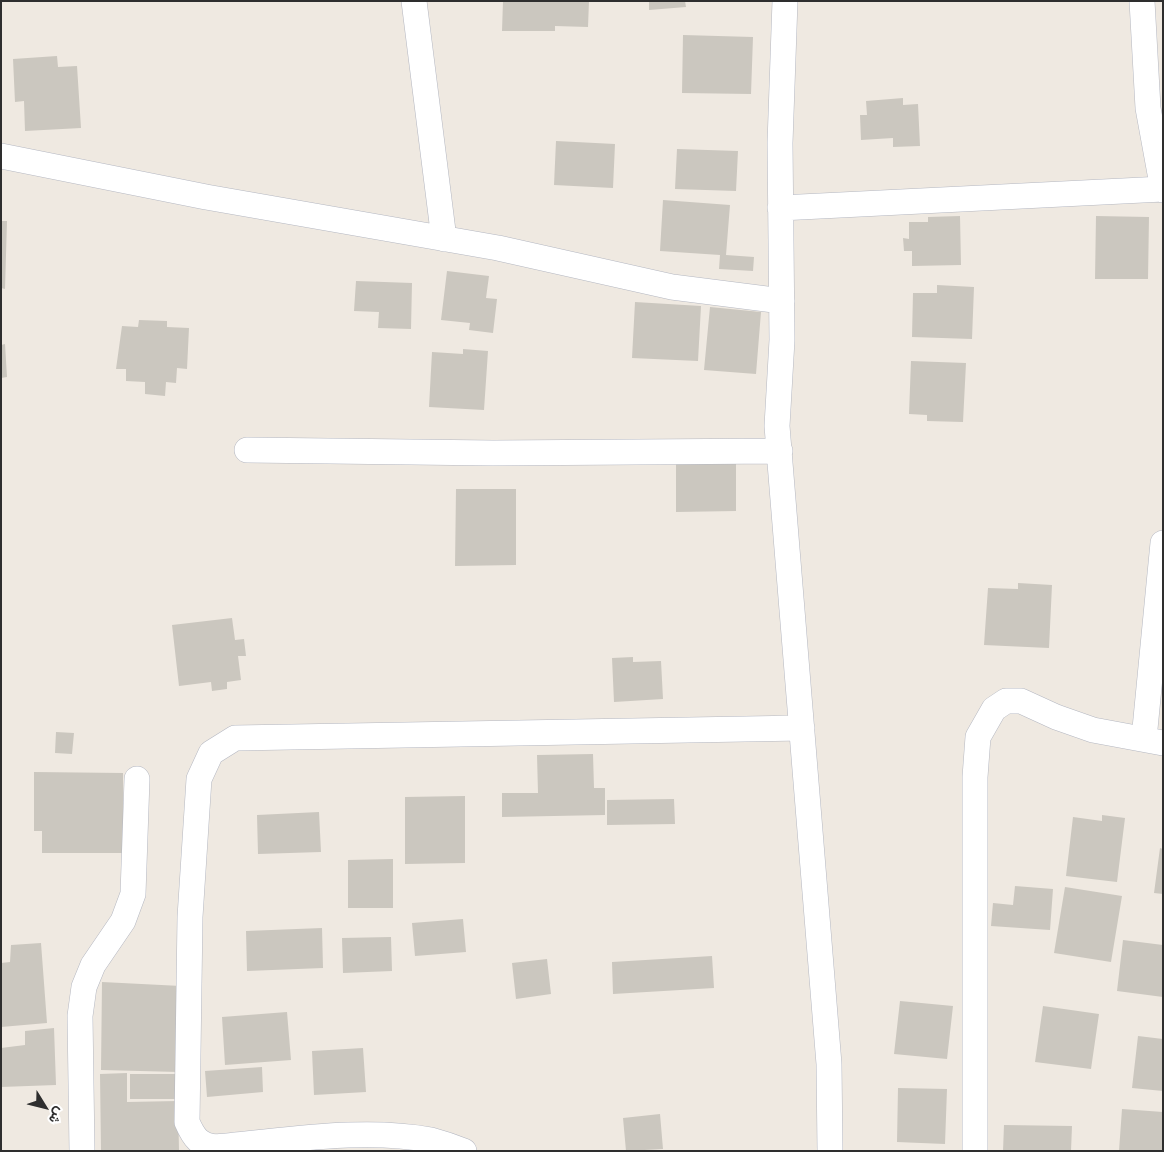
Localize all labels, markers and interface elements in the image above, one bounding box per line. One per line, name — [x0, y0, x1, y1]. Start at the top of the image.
north arrow — [20, 1082, 70, 1132]
text: ش — [45, 1104, 70, 1128]

